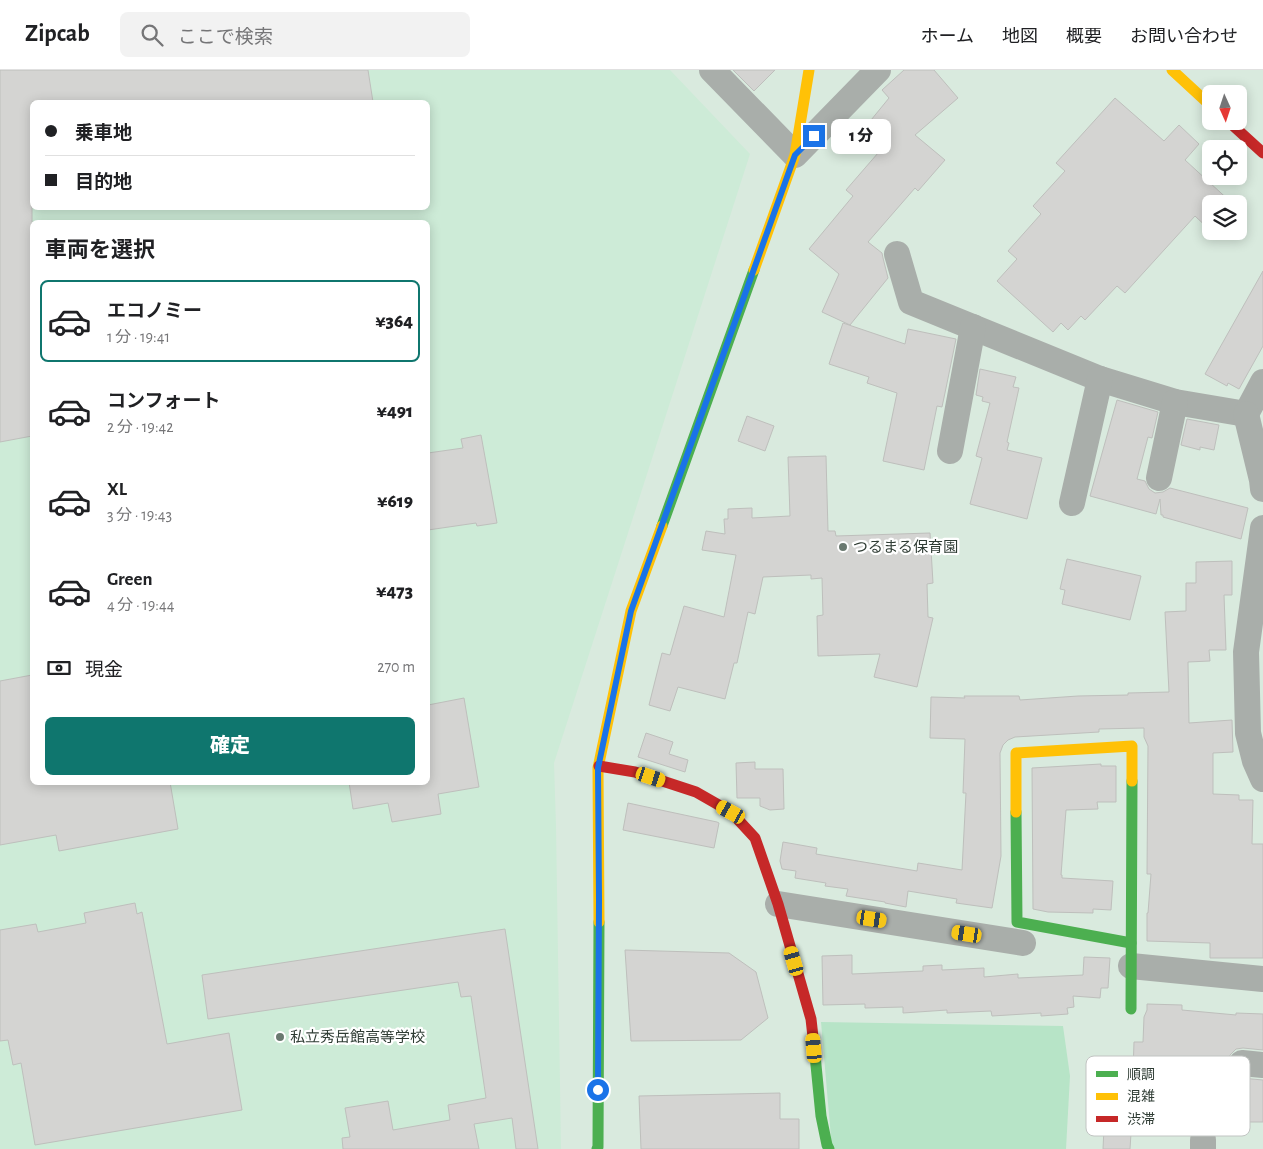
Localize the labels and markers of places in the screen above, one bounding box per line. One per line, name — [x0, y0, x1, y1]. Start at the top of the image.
place label: つるまる保育園 — [853, 539, 958, 555]
marker: つるまる保育園 — [837, 541, 849, 553]
place label: 私立秀岳館高等学校 — [290, 1029, 425, 1045]
marker: 私立秀岳館高等学校 — [274, 1031, 286, 1043]

